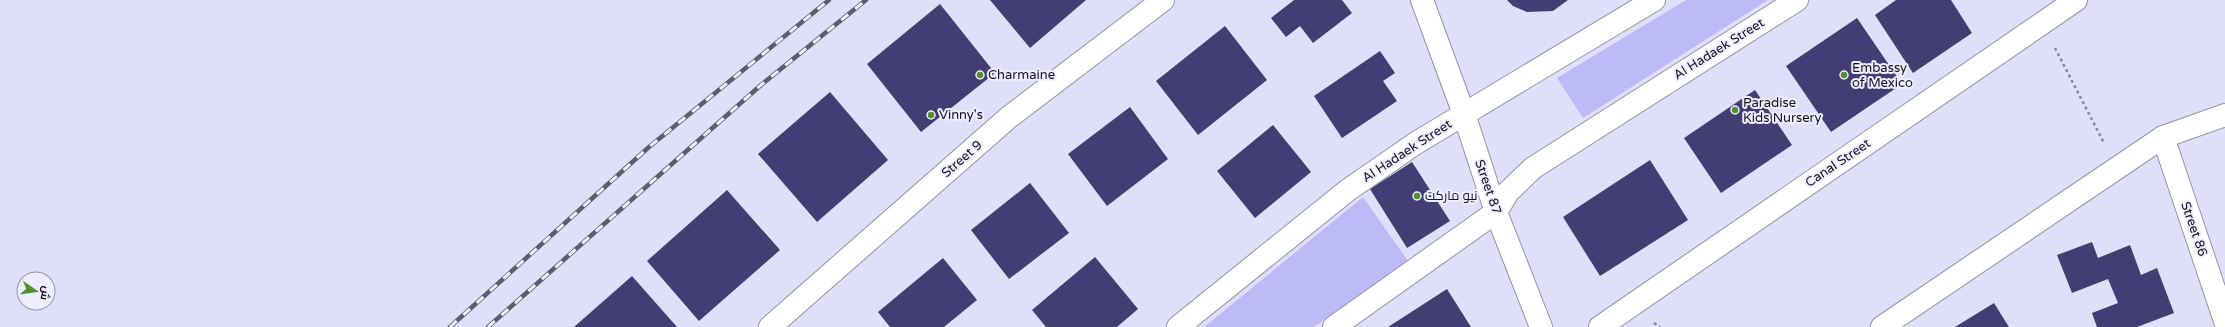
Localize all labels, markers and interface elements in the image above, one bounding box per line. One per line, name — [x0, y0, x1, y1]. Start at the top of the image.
street label: Al Hadaek Street — [1671, 15, 1767, 83]
place label: Embassy of Mexico — [1852, 60, 1913, 91]
place label: Charmaine — [988, 67, 1055, 83]
marker: Charmaine — [975, 70, 985, 80]
marker: Embassy of Mexico — [1839, 70, 1849, 80]
place label: Paradise Kids Nursery — [1743, 95, 1822, 126]
marker: Paradise Kids Nursery — [1730, 105, 1740, 115]
place label: Vinny's — [939, 107, 983, 123]
marker: Vinny's — [926, 110, 936, 120]
street label: Al Hadaek Street — [1359, 116, 1455, 186]
street label: Canal Street — [1802, 135, 1874, 191]
street label: Street 9 — [938, 137, 986, 181]
street label: Street 87 — [1471, 158, 1505, 216]
place label: نيو ماركت — [1425, 188, 1478, 204]
marker: نيو ماركت — [1412, 191, 1422, 201]
street label: Street 86 — [2177, 200, 2211, 258]
north arrow — [16, 271, 56, 311]
text: ش — [37, 285, 53, 301]

